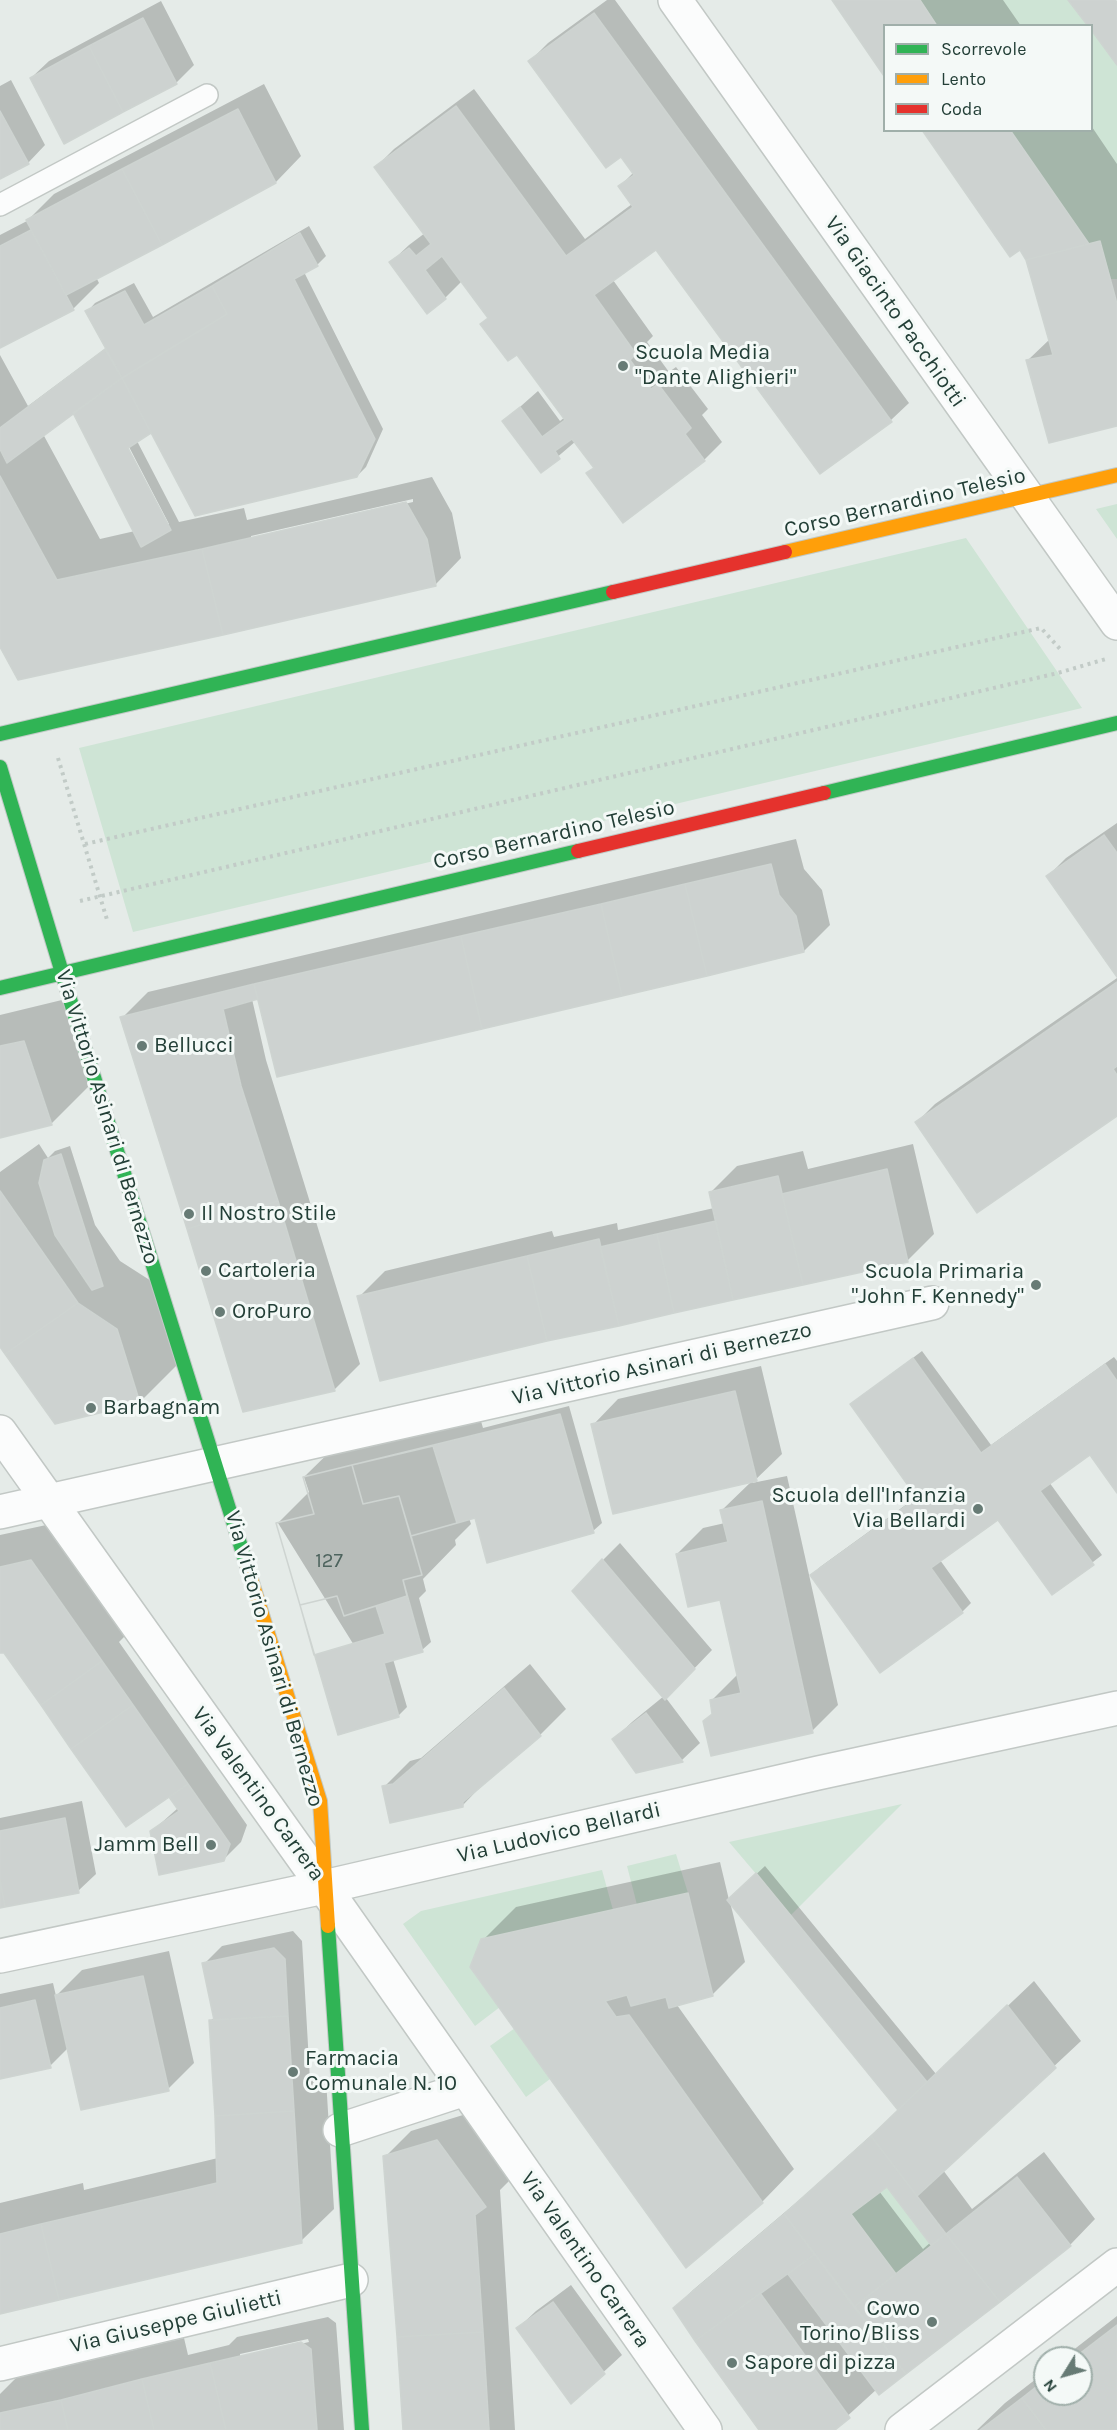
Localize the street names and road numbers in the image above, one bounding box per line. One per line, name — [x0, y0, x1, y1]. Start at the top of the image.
street label: Via Giacinto Pacchiotti — [819, 211, 971, 413]
street label: Corso Bernardino Telesio — [782, 462, 1028, 544]
street label: Corso Bernardino Telesio — [431, 794, 677, 876]
street label: Via Vittorio Asinari di Bernezzo — [50, 967, 164, 1267]
street label: Via Vittorio Asinari di Bernezzo — [510, 1317, 814, 1411]
street label: Via Vittorio Asinari di Bernezzo — [219, 1508, 329, 1810]
street label: Via Valentino Carrera — [186, 1702, 330, 1886]
street label: Via Ludovico Bellardi — [455, 1797, 663, 1869]
street label: Via Valentino Carrera — [514, 2167, 656, 2353]
street label: Via Giuseppe Giulietti — [68, 2285, 284, 2359]

